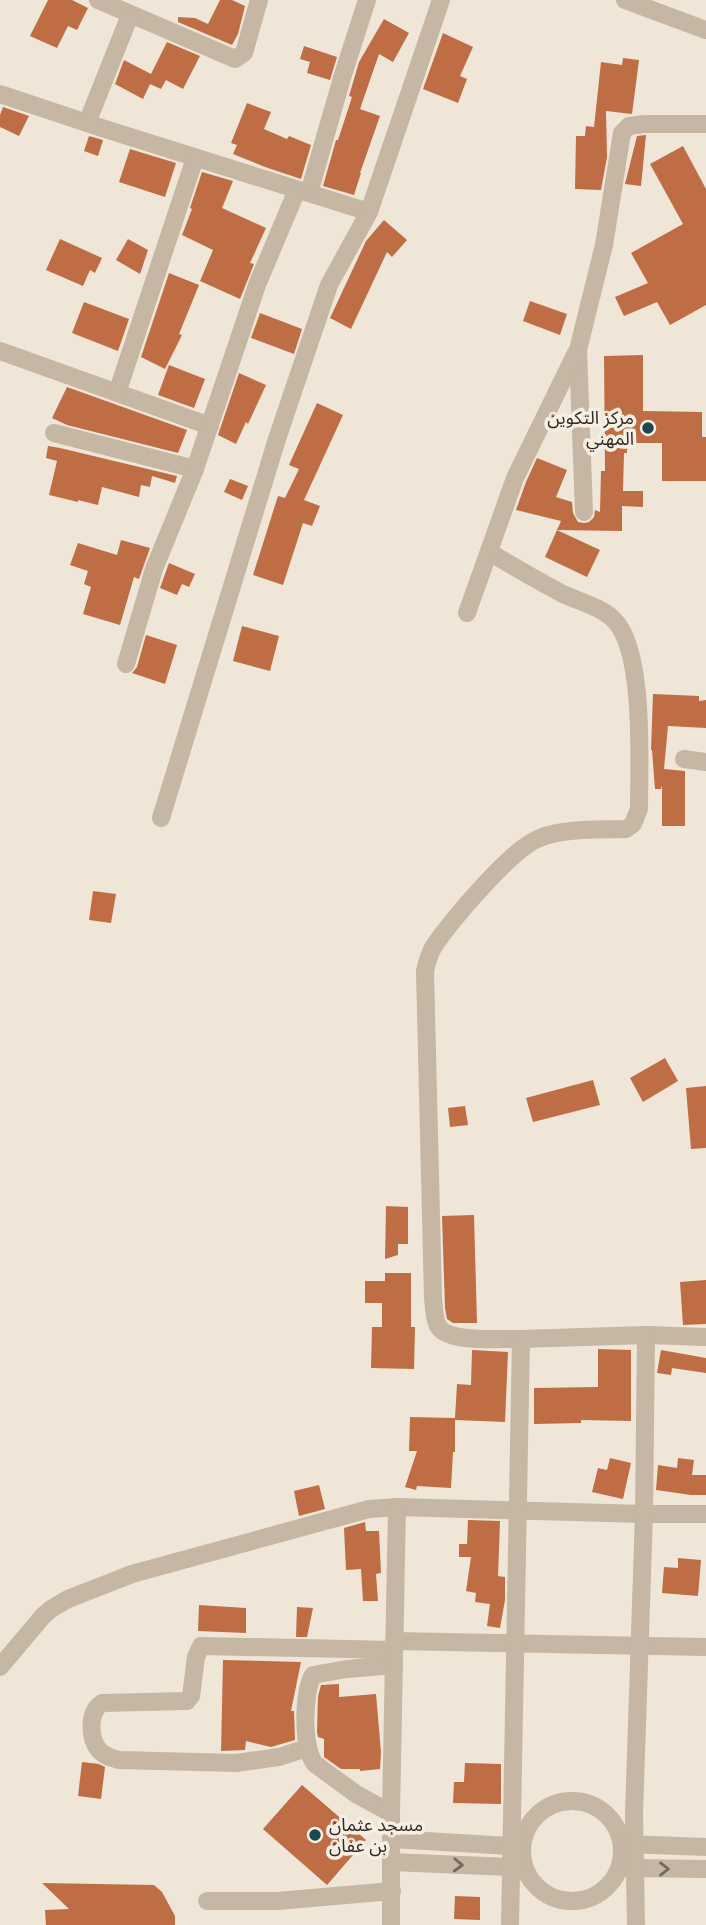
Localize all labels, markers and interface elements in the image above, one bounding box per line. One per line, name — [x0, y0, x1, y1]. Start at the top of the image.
place label: مركز التكوين المهني — [547, 406, 634, 452]
marker: مركز التكوين المهني — [640, 420, 656, 436]
place label: مسجد عثمان بن عفان — [329, 1813, 423, 1858]
marker: مسجد عثمان بن عفان — [307, 1827, 323, 1843]
one-way arrow — [452, 1858, 463, 1873]
one-way arrow — [659, 1861, 670, 1877]

